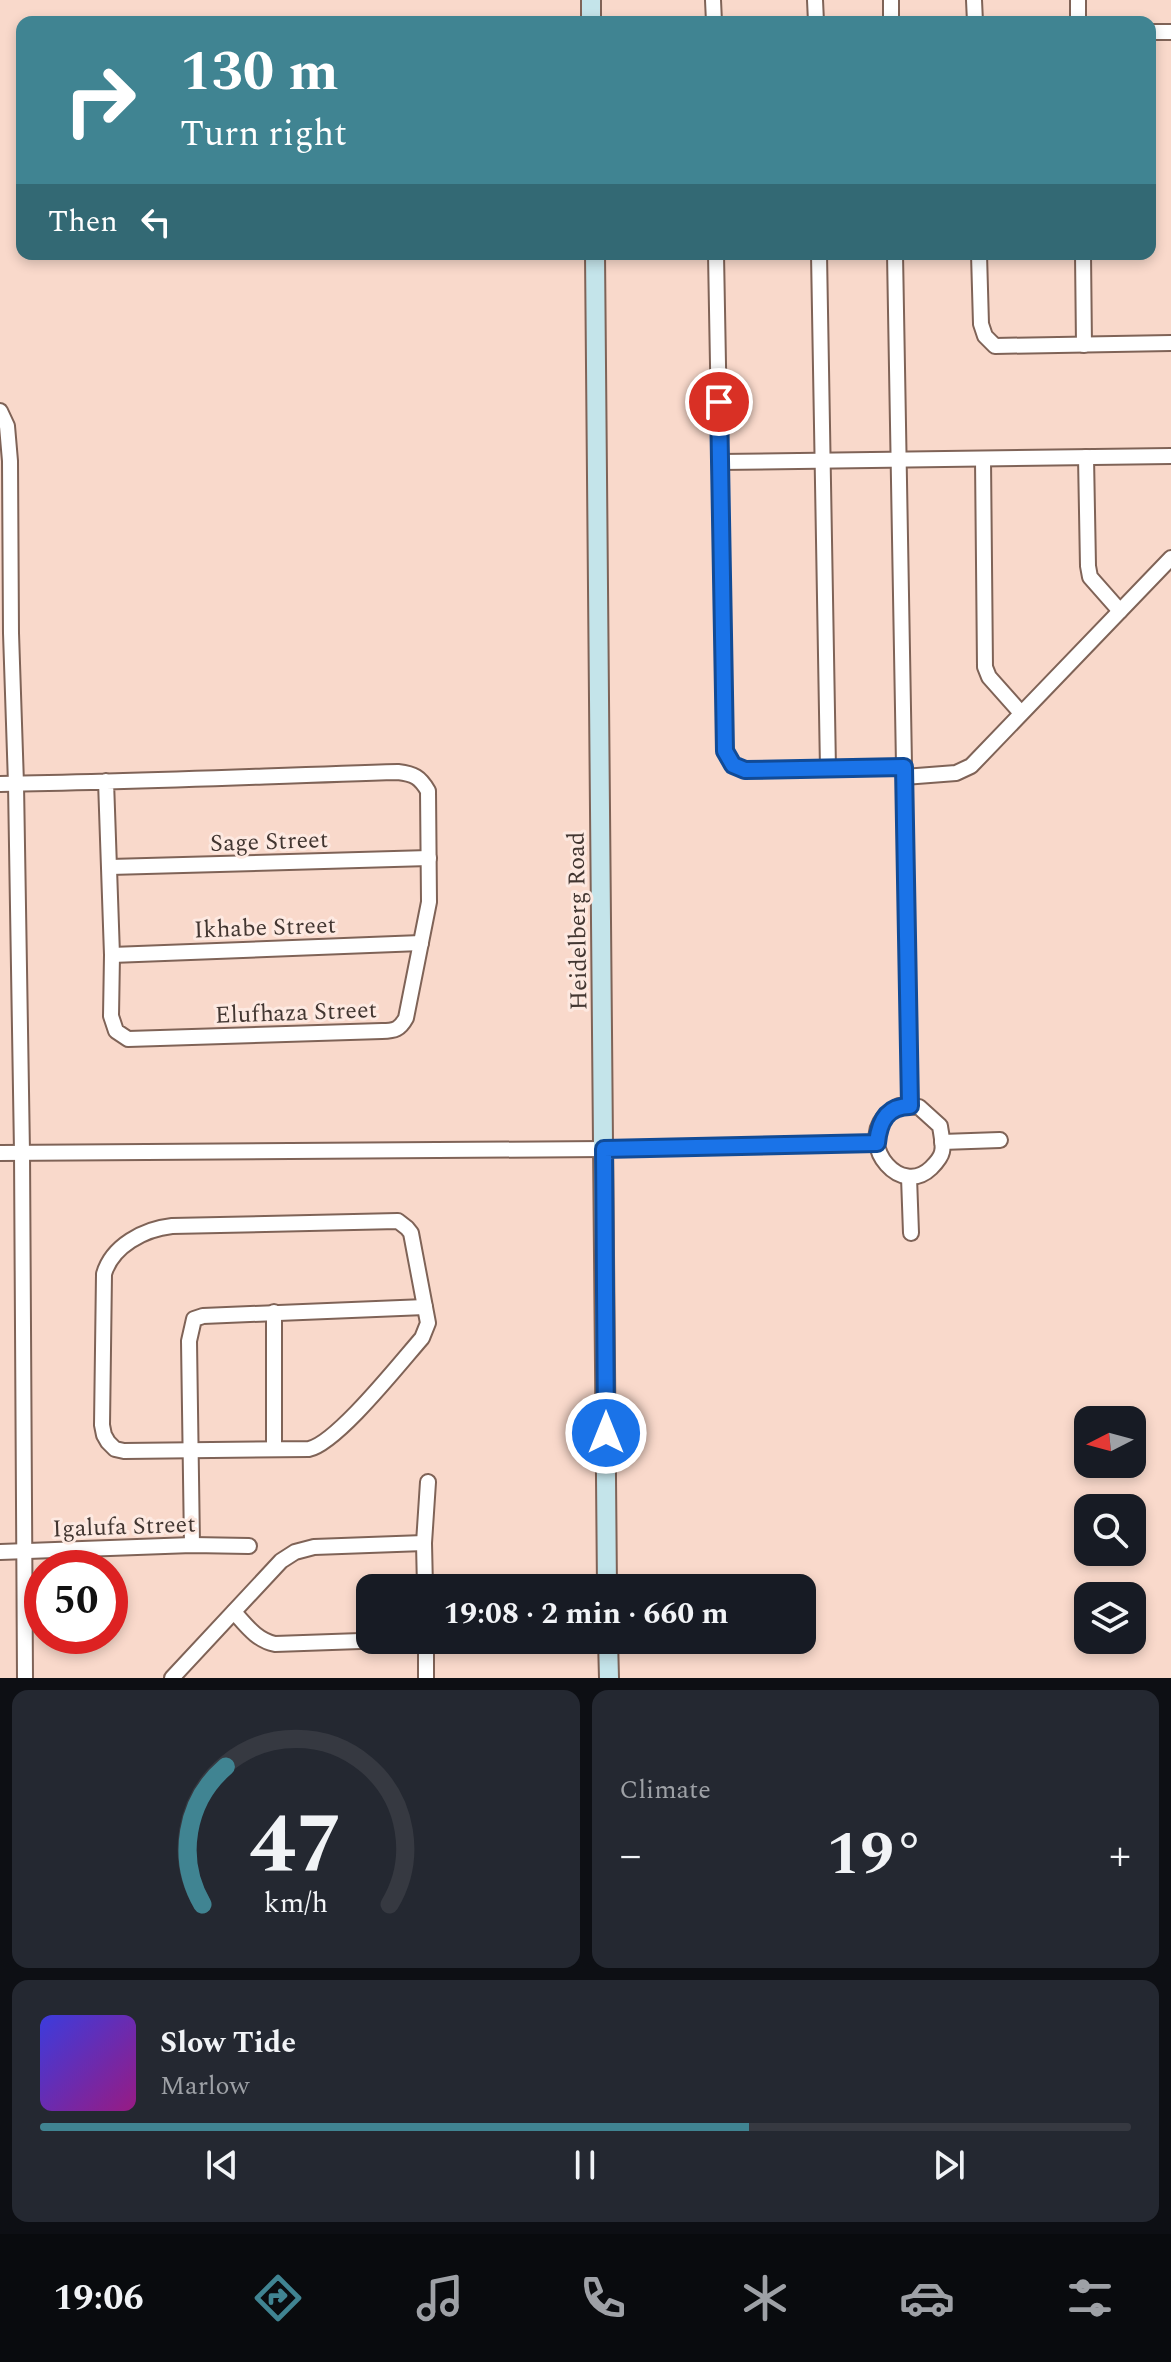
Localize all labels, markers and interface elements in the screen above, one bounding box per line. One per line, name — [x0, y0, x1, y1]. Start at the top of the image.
text: 130 m — [180, 30, 339, 115]
icon: right — [48, 48, 152, 152]
text: Turn right — [180, 107, 347, 162]
text: Then — [48, 199, 118, 245]
icon: left — [134, 200, 178, 244]
pin — [685, 368, 753, 436]
icon: arrive — [697, 380, 741, 424]
street label: Sage Street — [209, 822, 329, 862]
street label: Heidelberg Road — [558, 831, 598, 1011]
street label: Ikhabe Street — [193, 908, 337, 948]
street label: Elufhaza Street — [214, 992, 378, 1034]
position arrow — [564, 1391, 648, 1475]
north arrow — [1074, 1406, 1146, 1478]
map controls — [1074, 1406, 1146, 1654]
button: search — [1074, 1494, 1146, 1566]
street label: Igalufa Street — [52, 1507, 196, 1547]
speed limit sign: 50 — [24, 1550, 128, 1654]
button: layers — [1074, 1582, 1146, 1654]
text: 19:08 · 2 min · 660 m — [443, 1591, 729, 1637]
text: Climate — [620, 1770, 711, 1810]
text: 47 — [249, 1783, 342, 1910]
text: 19° — [827, 1809, 924, 1901]
text: − — [620, 1822, 642, 1889]
text: + — [1109, 1822, 1131, 1889]
text: km/h — [264, 1882, 328, 1925]
text: Slow Tide — [160, 2020, 296, 2066]
text: Marlow — [160, 2066, 249, 2106]
icon: previous — [200, 2143, 244, 2187]
icon: pause — [563, 2143, 607, 2187]
icon: next — [927, 2143, 971, 2187]
icon: directions — [250, 2270, 306, 2326]
icon: music — [412, 2270, 468, 2326]
icon: phone — [575, 2270, 631, 2326]
icon: climate — [737, 2270, 793, 2326]
icon: car — [899, 2270, 955, 2326]
icon: filters — [1062, 2270, 1118, 2326]
text: 19:06 — [53, 2271, 144, 2326]

